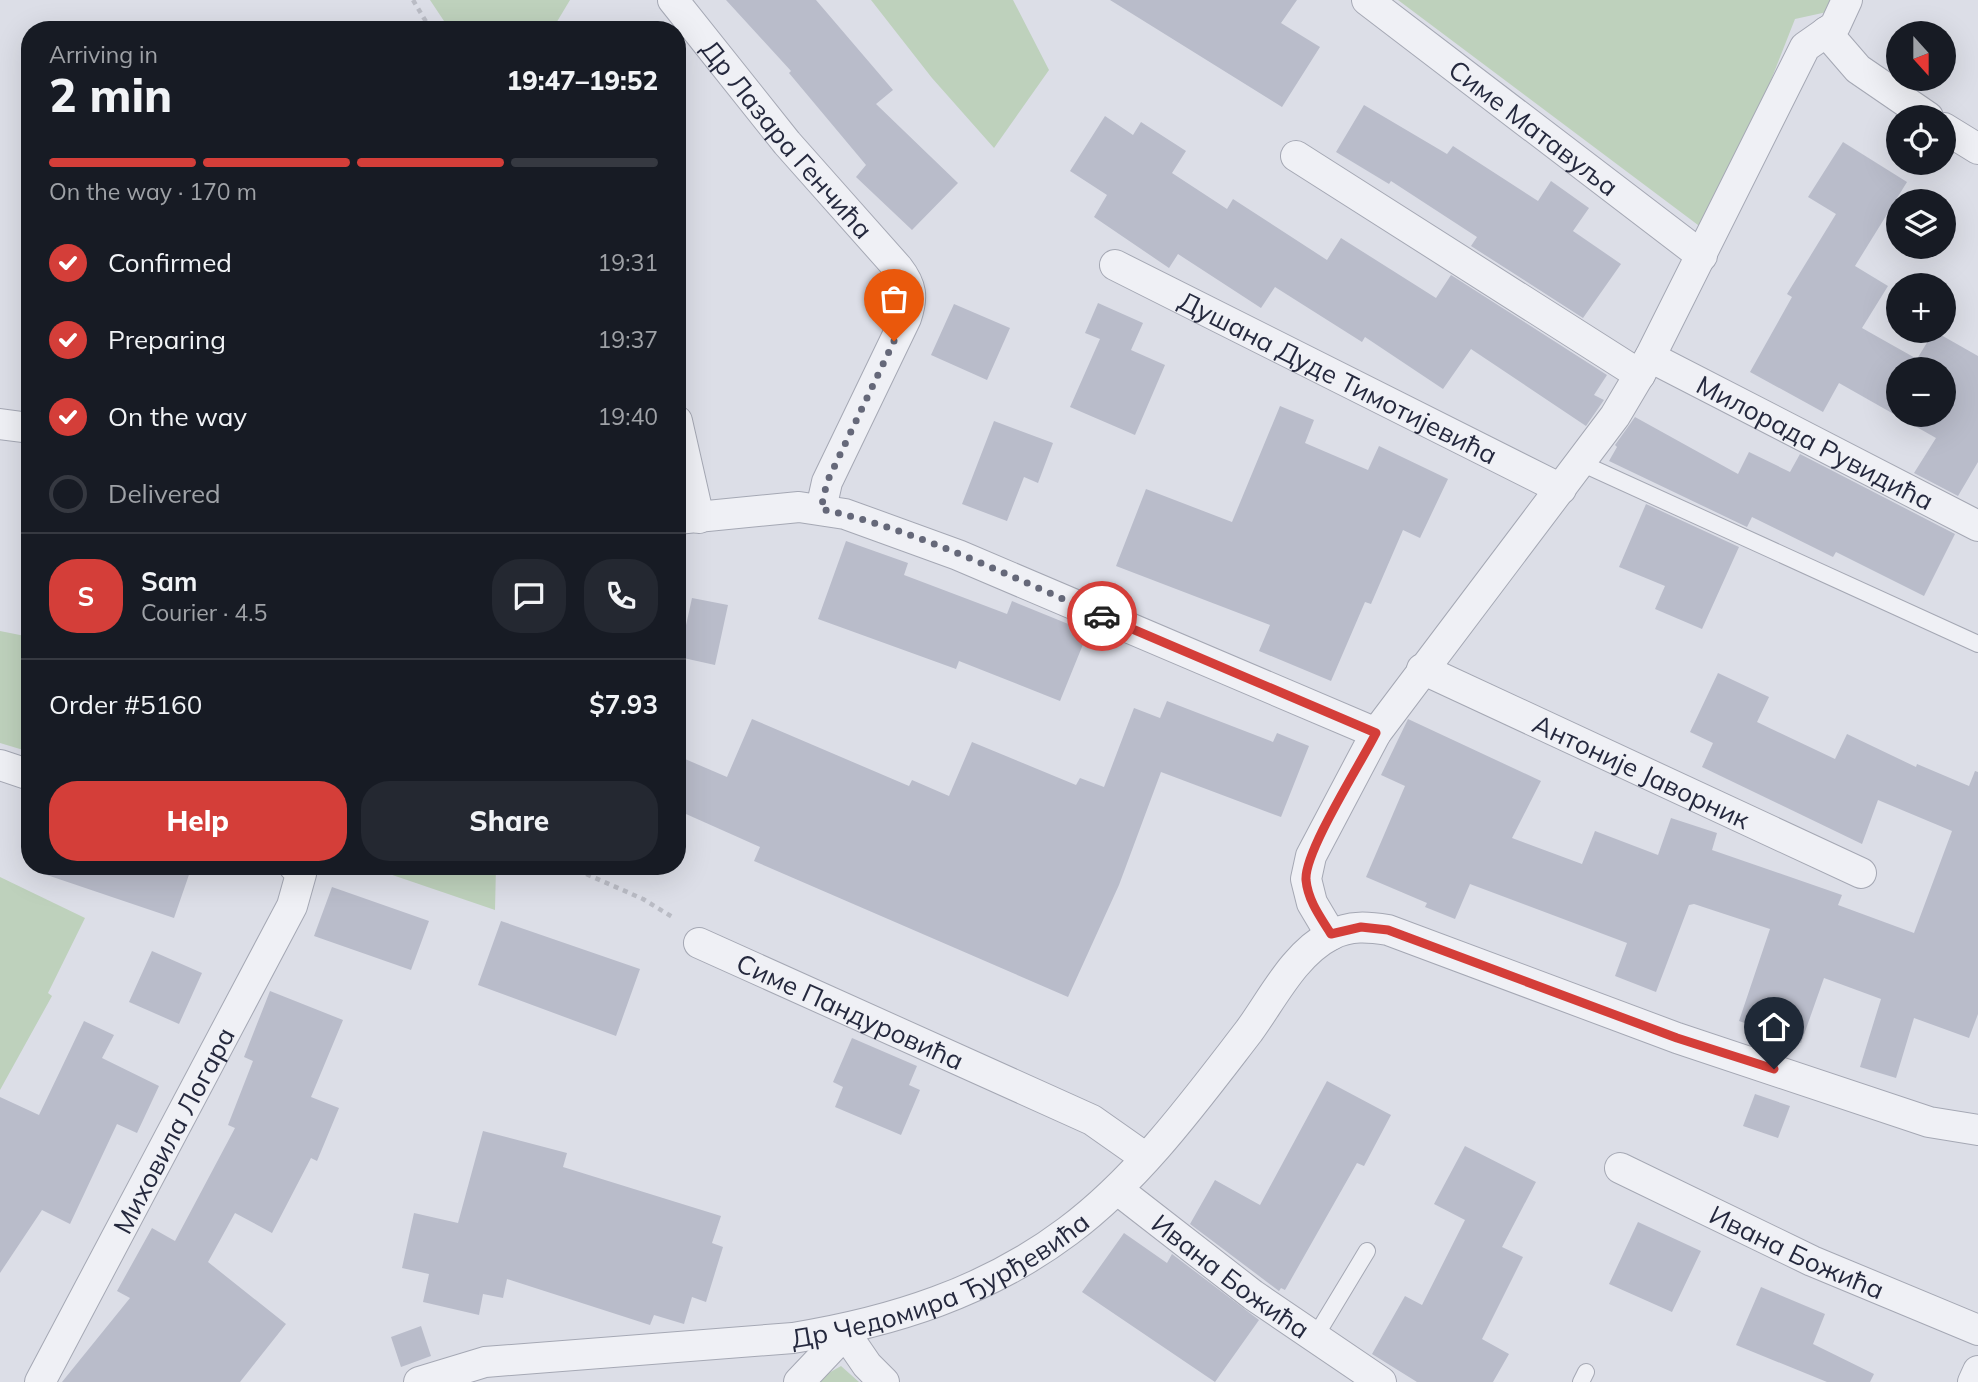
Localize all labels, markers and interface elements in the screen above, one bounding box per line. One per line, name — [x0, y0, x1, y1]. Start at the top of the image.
north arrow — [1886, 21, 1956, 91]
map controls — [1886, 21, 1956, 427]
street label: Др Лазара Генчића — [694, 33, 880, 245]
text: Arriving in — [49, 40, 158, 69]
street label: Симе Матавуља — [1442, 52, 1625, 203]
text: 19:47–19:52 — [507, 64, 658, 97]
text: 2 min — [49, 66, 172, 124]
button: locate — [1886, 105, 1956, 175]
text: On the way · 170 m — [49, 177, 257, 206]
button: layers — [1886, 189, 1956, 259]
icon: check — [49, 244, 87, 282]
text: Confirmed — [108, 246, 232, 279]
text: 19:31 — [598, 248, 658, 277]
pin — [864, 269, 924, 341]
button: + — [1886, 273, 1956, 343]
icon: bag — [875, 280, 913, 318]
street label: Душана Дуде Тимотијевића — [1174, 283, 1503, 471]
icon: check — [49, 321, 87, 359]
text: Preparing — [108, 323, 226, 356]
text: 19:37 — [598, 325, 658, 354]
button: − — [1886, 357, 1956, 427]
street label: Милорада Рувидића — [1691, 368, 1939, 517]
icon: check — [49, 398, 87, 436]
text: On the way — [108, 400, 247, 433]
text: 19:40 — [598, 402, 658, 431]
text: Delivered — [108, 477, 221, 510]
button: chat — [492, 559, 566, 633]
button: phone — [584, 559, 658, 633]
text: Sam — [141, 565, 197, 598]
text: S — [78, 580, 94, 613]
courier — [1067, 581, 1137, 651]
icon: car — [1083, 597, 1121, 635]
text: Courier · 4.5 — [141, 598, 267, 627]
text: Order #5160 — [49, 688, 202, 721]
text: $7.93 — [589, 688, 658, 721]
street label: Антоније Јаворник — [1528, 706, 1755, 836]
button: Help — [49, 781, 347, 861]
button: Share — [361, 781, 658, 861]
street label: Симе Пандуровића — [732, 946, 969, 1077]
pin — [1744, 997, 1804, 1069]
icon: home — [1755, 1008, 1793, 1046]
street label: Миховила Логара — [105, 1021, 241, 1239]
street label: Ивана Божића — [1704, 1197, 1889, 1306]
street label: Др Чедомира Ђурђевића — [788, 1205, 1096, 1355]
street label: Ивана Божића — [1146, 1206, 1316, 1345]

